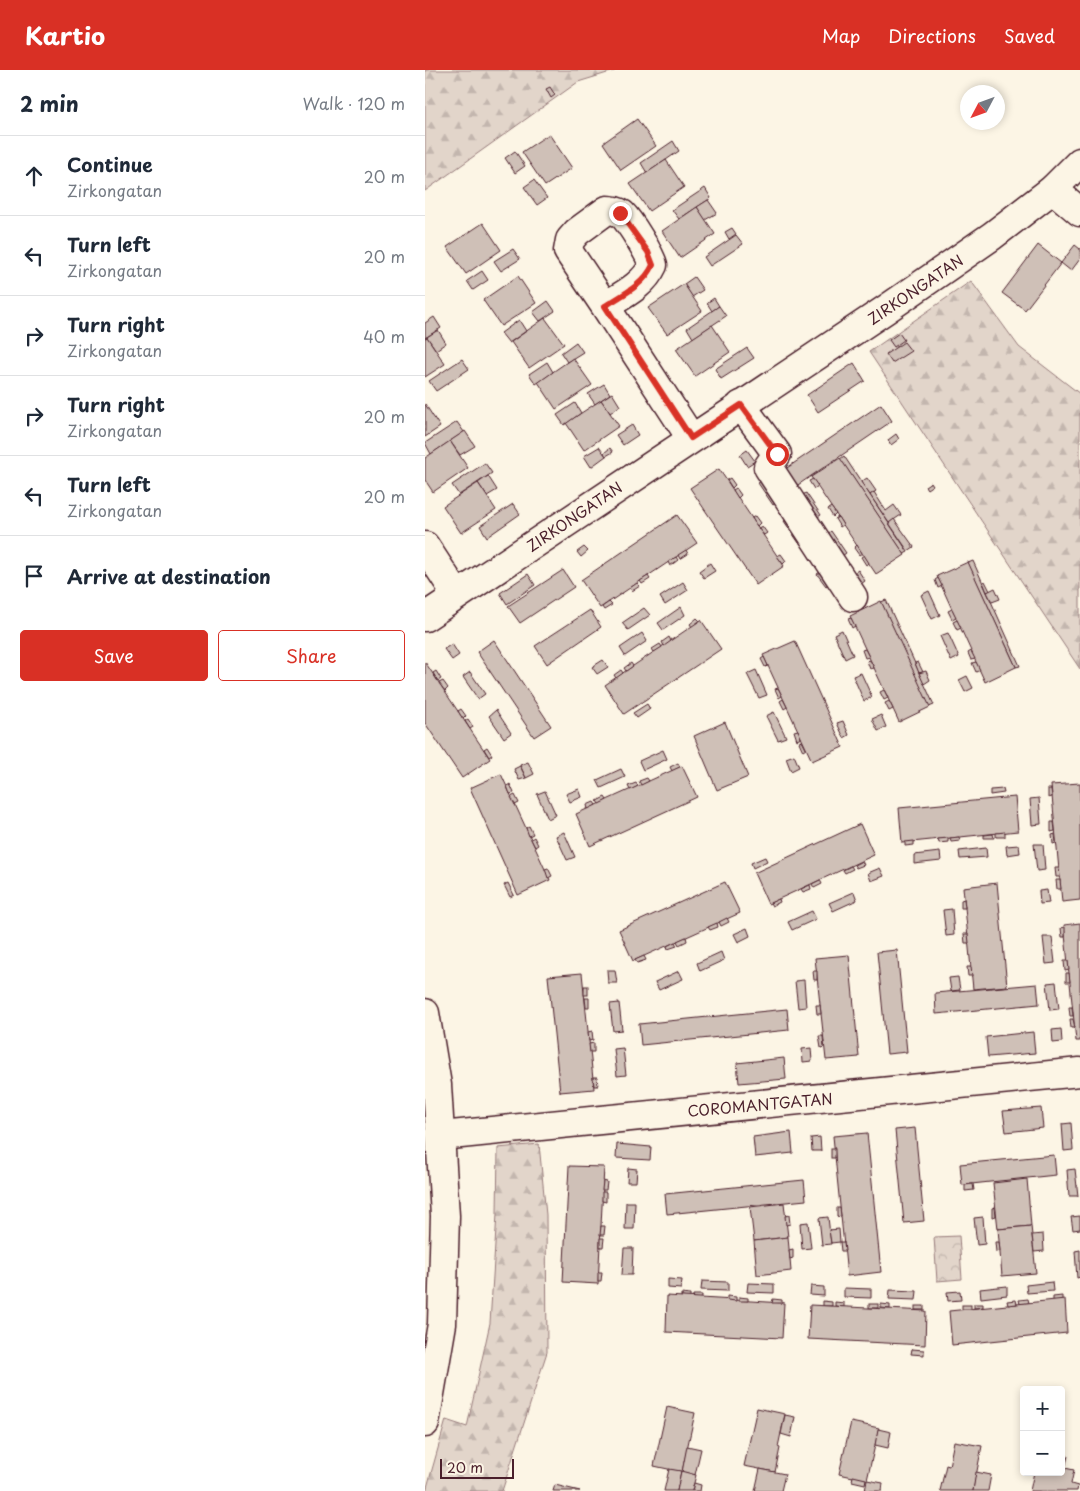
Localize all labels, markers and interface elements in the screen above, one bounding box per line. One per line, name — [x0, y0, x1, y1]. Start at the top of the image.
text: Kartio — [25, 17, 105, 53]
text: Map — [822, 22, 860, 49]
text: Directions — [888, 22, 976, 49]
text: Saved — [1004, 22, 1055, 49]
north arrow — [960, 85, 1005, 130]
text: 2 min — [20, 87, 79, 119]
text: Walk · 120 m — [303, 91, 405, 115]
text: Continue — [67, 150, 153, 178]
icon: ahead — [20, 162, 48, 190]
text: 20 m — [364, 164, 405, 188]
text: Zirkongatan — [67, 178, 162, 202]
route end — [609, 202, 632, 225]
text: Turn left — [67, 230, 151, 258]
icon: left — [20, 242, 48, 270]
text: 20 m — [364, 244, 405, 268]
street label: ZIRKONGATAN — [862, 248, 968, 330]
text: Zirkongatan — [67, 258, 162, 282]
text: Turn right — [67, 310, 165, 338]
icon: right — [20, 322, 48, 350]
text: 40 m — [363, 324, 405, 348]
text: Zirkongatan — [67, 338, 162, 362]
text: Turn right — [67, 390, 165, 418]
icon: right — [20, 402, 48, 430]
text: 20 m — [364, 404, 405, 428]
text: Zirkongatan — [67, 418, 162, 442]
route start — [766, 443, 789, 466]
text: Turn left — [67, 470, 151, 498]
street label: ZIRKONGATAN — [521, 475, 627, 557]
icon: left — [20, 482, 48, 510]
text: 20 m — [364, 484, 405, 508]
text: Zirkongatan — [67, 498, 162, 522]
icon: arrive — [20, 562, 48, 590]
text: Arrive at destination — [67, 562, 271, 590]
button: Save — [20, 630, 208, 681]
button: Share — [218, 630, 405, 681]
street label: COROMANTGATAN — [686, 1086, 834, 1122]
map controls — [1020, 1386, 1065, 1476]
button: + — [1020, 1386, 1065, 1431]
button: − — [1020, 1431, 1065, 1476]
scale bar — [440, 1456, 514, 1479]
text: 20 m — [447, 1457, 483, 1478]

